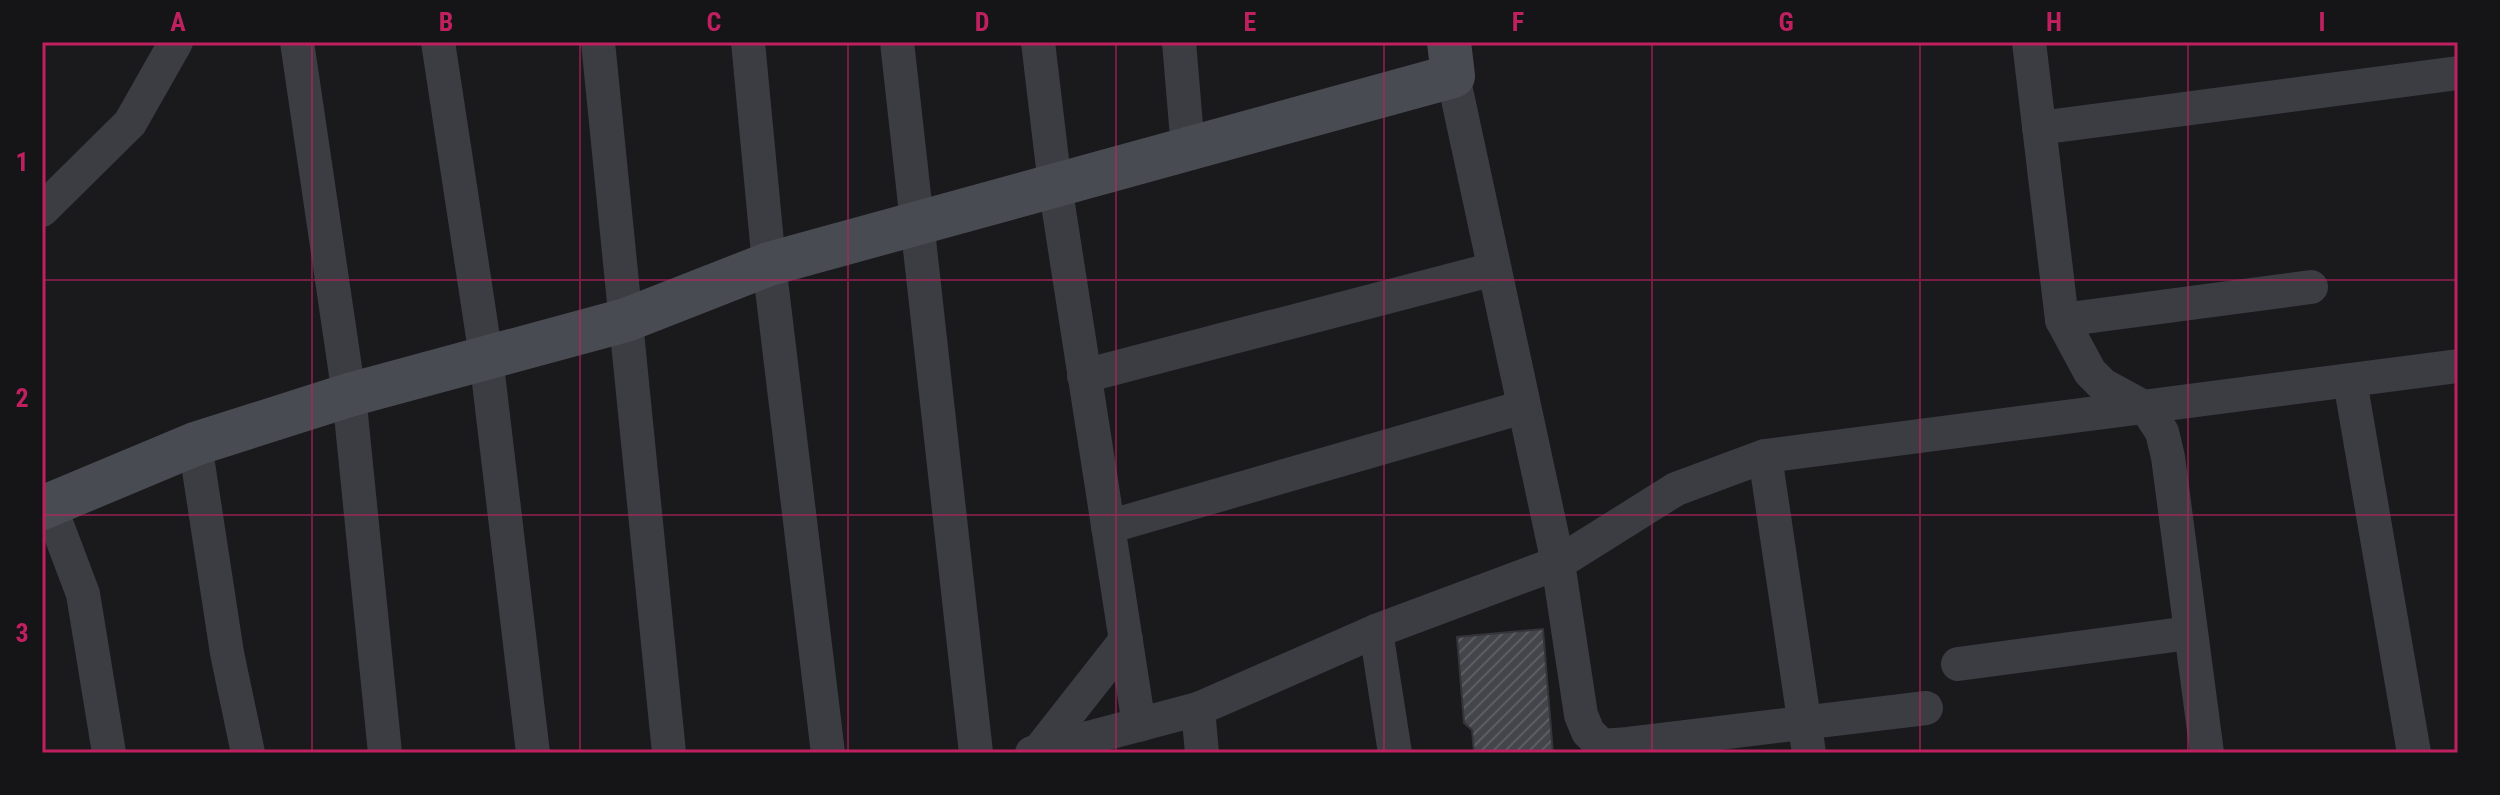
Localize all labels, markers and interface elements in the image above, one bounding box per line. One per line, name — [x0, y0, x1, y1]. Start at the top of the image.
text: A — [170, 7, 186, 37]
text: B — [439, 7, 453, 37]
text: C — [707, 7, 722, 37]
text: D — [975, 7, 989, 37]
text: E — [1244, 7, 1257, 37]
text: F — [1512, 7, 1524, 37]
text: G — [1778, 7, 1794, 37]
text: H — [2046, 7, 2062, 37]
text: I — [2318, 7, 2326, 37]
text: 1 — [15, 147, 29, 177]
text: 2 — [15, 383, 29, 413]
text: 3 — [15, 618, 29, 648]

